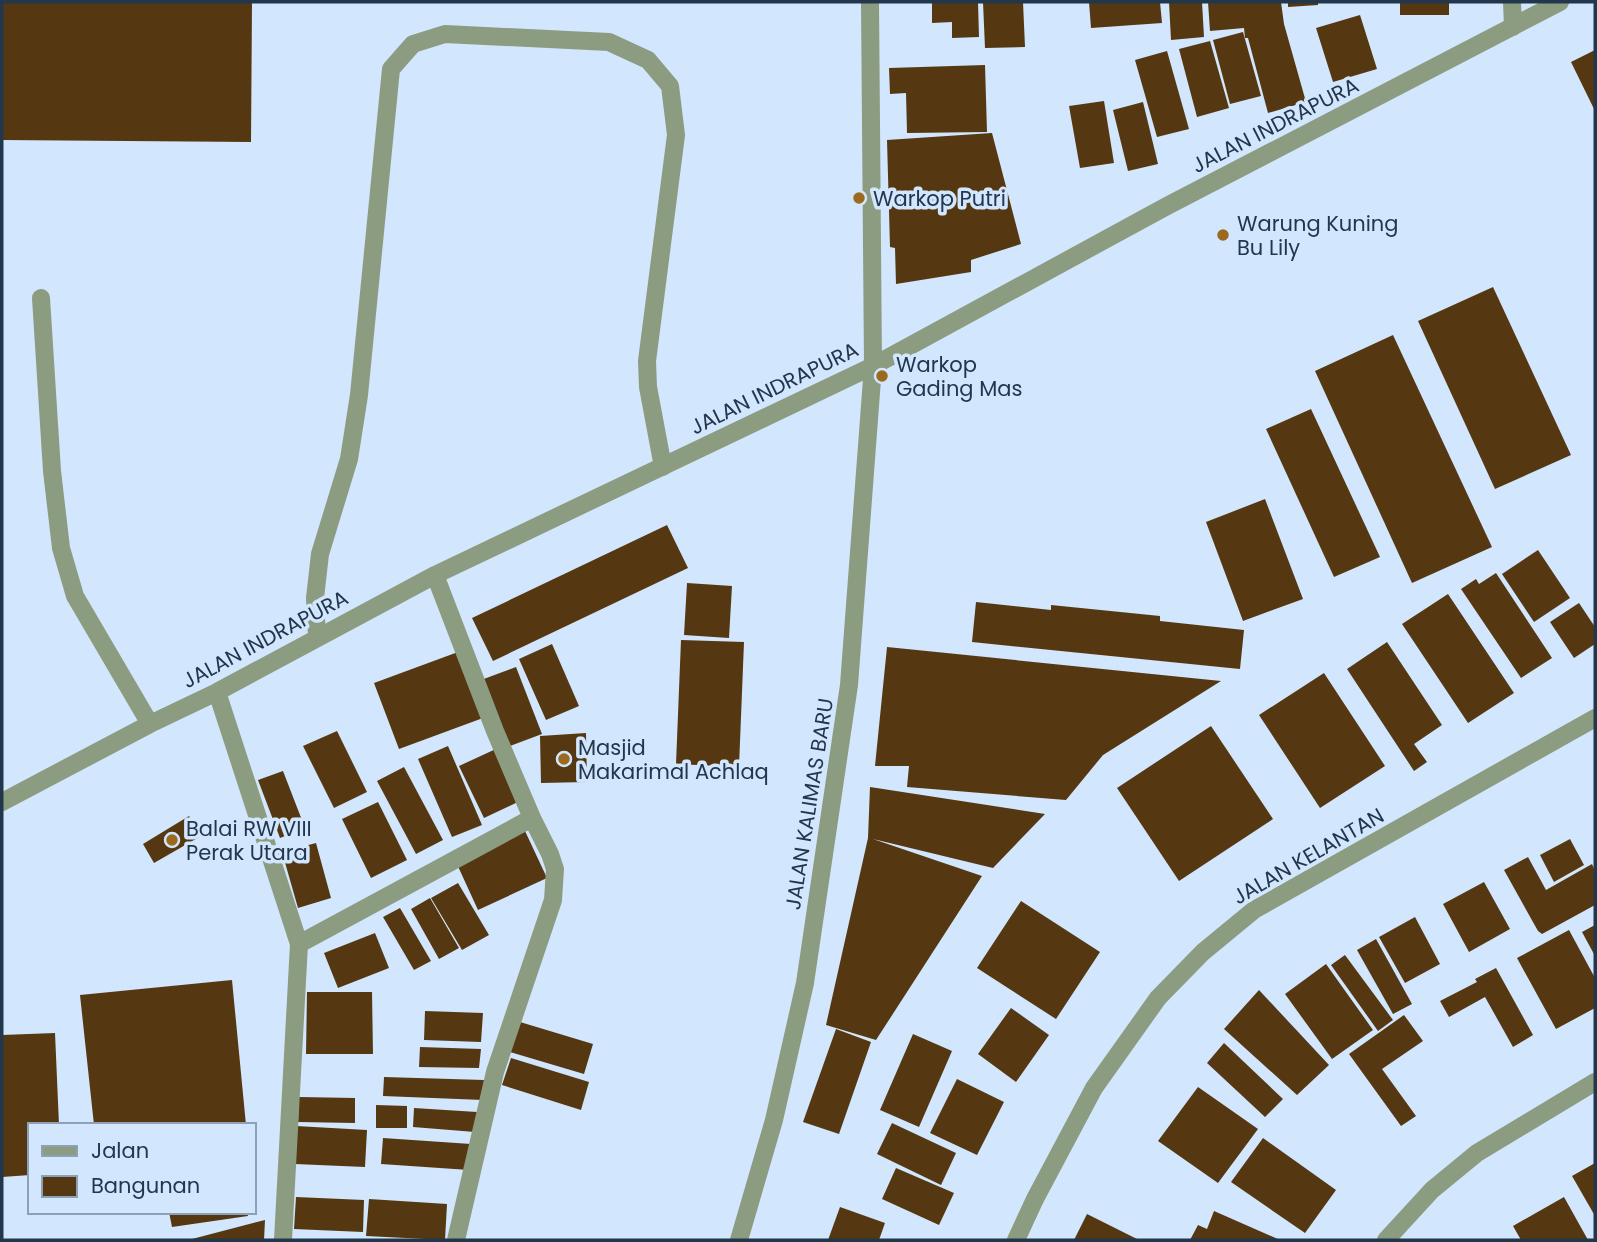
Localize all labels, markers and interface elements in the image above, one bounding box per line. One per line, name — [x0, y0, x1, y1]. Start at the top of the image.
street label: JALAN INDRAPURA — [1187, 70, 1363, 180]
place label: Warkop Putri — [873, 184, 1006, 213]
marker: Warkop Putri — [851, 190, 867, 206]
place label: Warung Kuning Bu Lily — [1237, 209, 1398, 262]
marker: Warung Kuning Bu Lily — [1215, 227, 1231, 243]
street label: JALAN INDRAPURA — [685, 335, 863, 441]
place label: Warkop Gading Mas — [896, 350, 1022, 403]
marker: Warkop Gading Mas — [874, 368, 890, 384]
street label: JALAN INDRAPURA — [177, 583, 353, 695]
street label: JALAN KALIMAS BARU — [778, 696, 840, 912]
place label: Masjid Makarimal Achlaq — [578, 733, 769, 786]
marker: Masjid Makarimal Achlaq — [556, 751, 572, 767]
street label: JALAN KELANTAN — [1227, 801, 1389, 911]
place label: Balai RW VIII Perak Utara — [186, 814, 312, 867]
marker: Balai RW VIII Perak Utara — [164, 832, 180, 848]
legend — [28, 1123, 256, 1214]
text: Jalan — [91, 1136, 149, 1165]
text: Bangunan — [91, 1171, 200, 1200]

